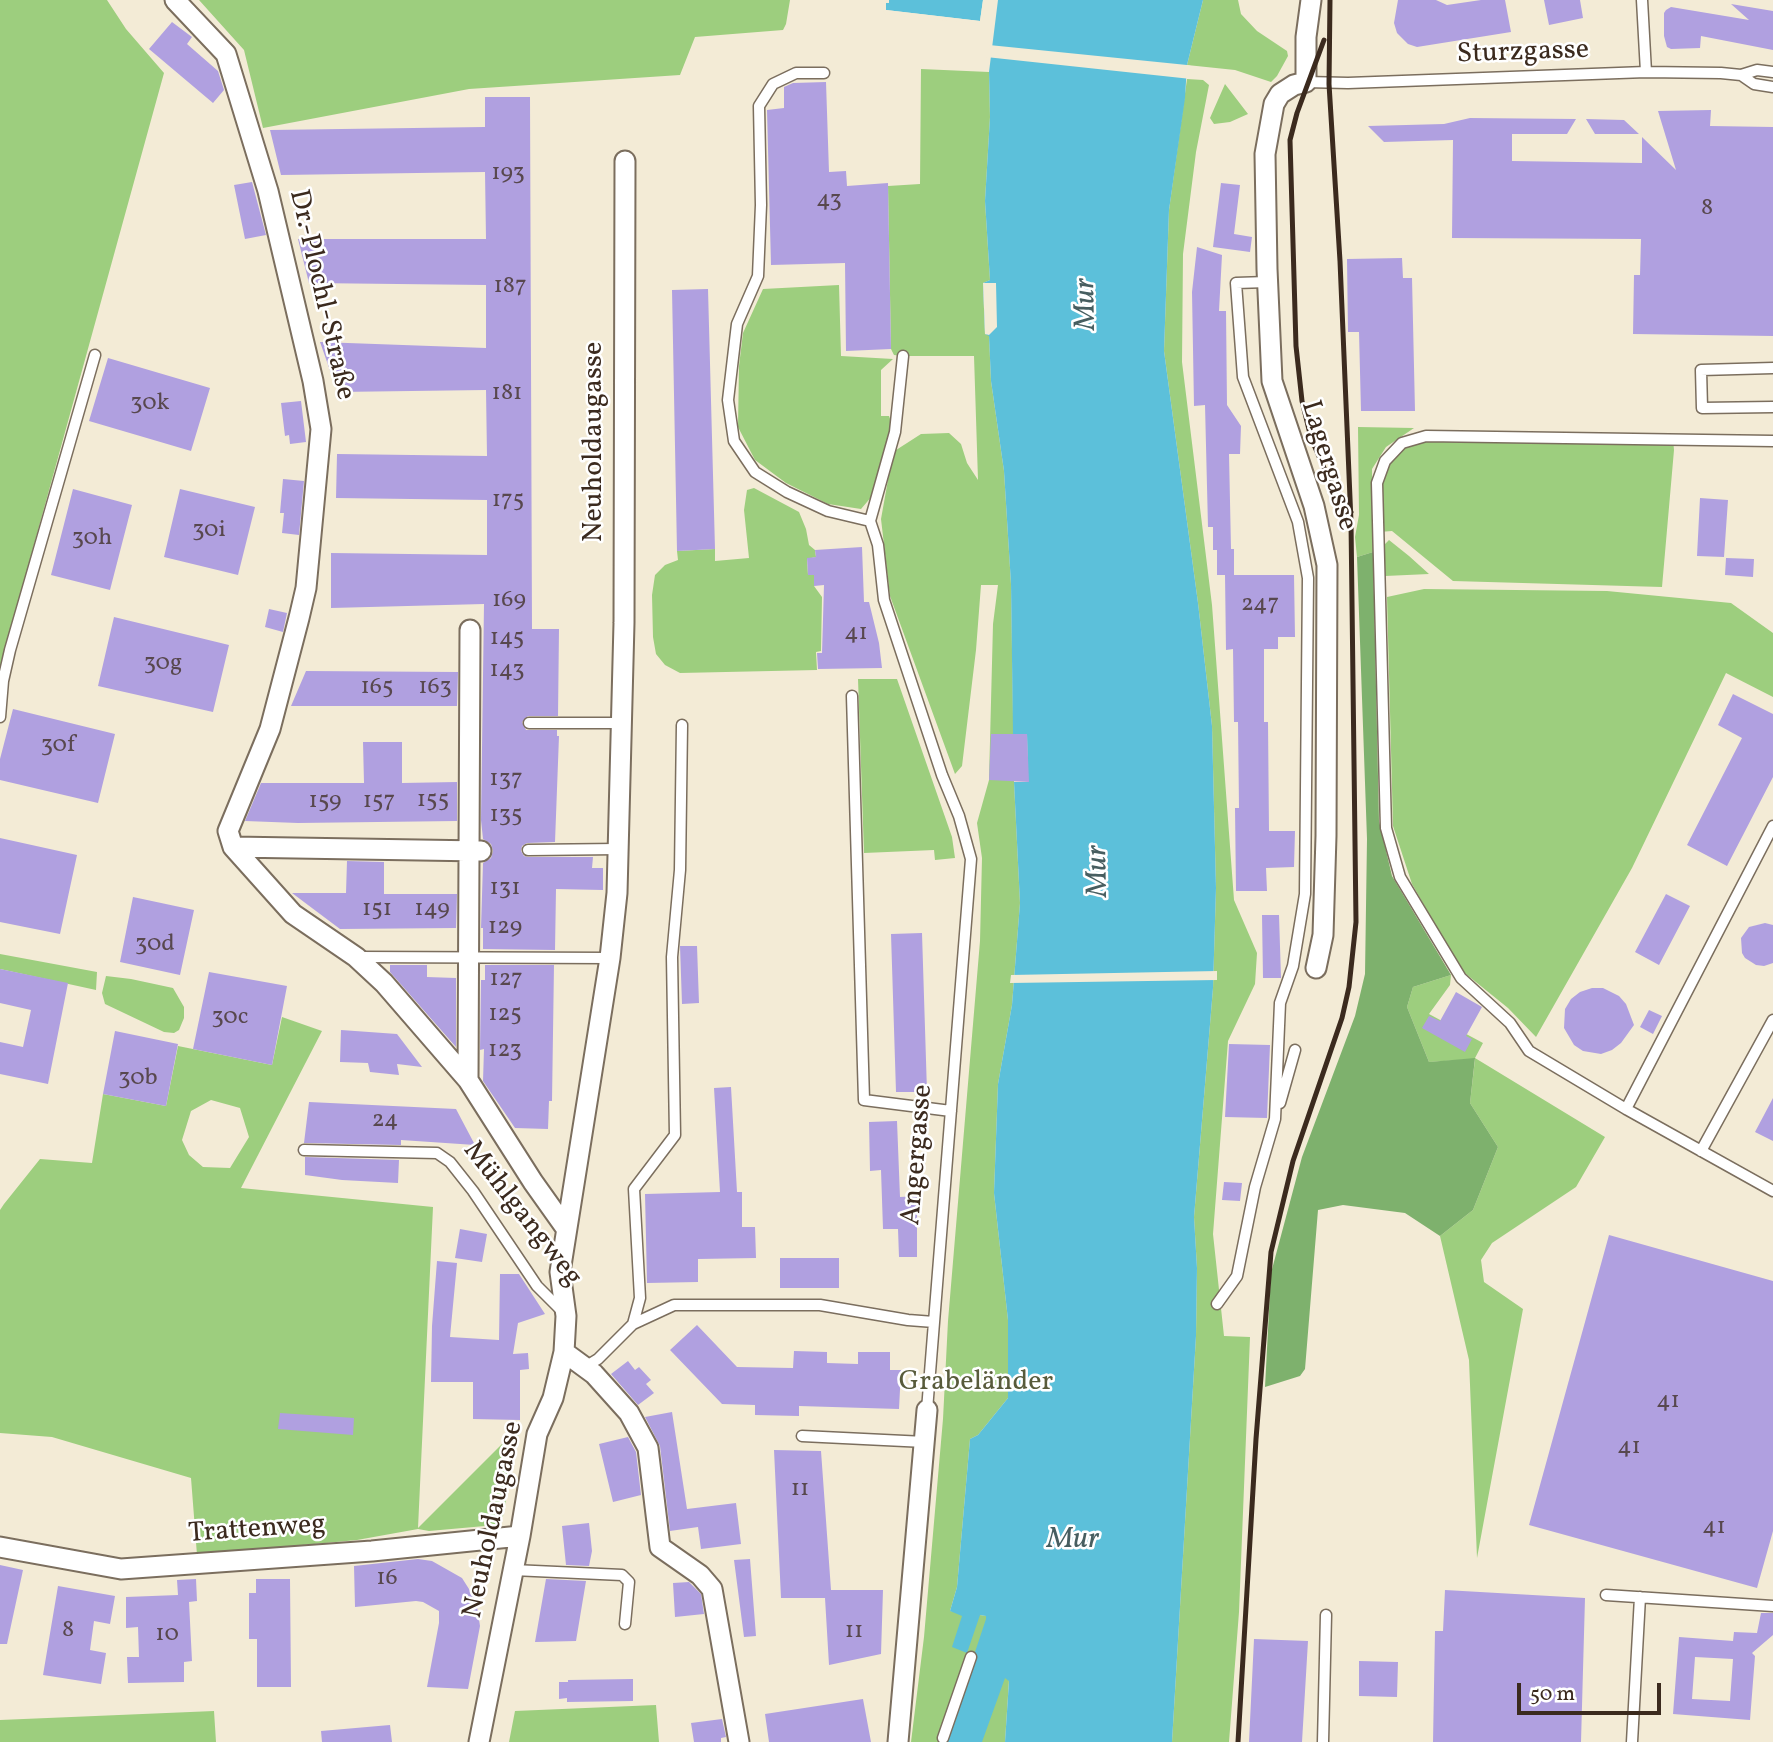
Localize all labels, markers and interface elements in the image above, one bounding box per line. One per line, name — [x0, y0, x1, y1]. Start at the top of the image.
street label: Sturzgasse — [1456, 35, 1590, 73]
house number: 193 — [491, 161, 525, 189]
street label: Dr.-Plochl-Straße — [279, 187, 361, 403]
house number: 43 — [816, 188, 842, 216]
house number: 8 — [1701, 196, 1713, 224]
house number: 187 — [493, 274, 527, 302]
water label: Mur — [1070, 277, 1106, 331]
street label: Neuholdaugasse — [579, 342, 613, 542]
house number: 181 — [492, 381, 522, 409]
house number: 30k — [130, 391, 170, 419]
street label: Lagergasse — [1291, 397, 1363, 535]
house number: 175 — [492, 488, 524, 516]
house number: 30i — [192, 518, 226, 546]
house number: 30h — [72, 526, 112, 554]
house number: 169 — [492, 588, 526, 616]
house number: 247 — [1241, 592, 1279, 620]
house number: 41 — [844, 621, 868, 649]
house number: 145 — [490, 626, 524, 654]
house number: 30g — [144, 651, 182, 679]
house number: 143 — [490, 658, 524, 686]
house number: 165 — [361, 675, 393, 703]
house number: 163 — [418, 675, 452, 703]
house number: 30f — [41, 733, 75, 761]
house number: 137 — [489, 767, 523, 795]
house number: 155 — [417, 788, 449, 816]
house number: 159 — [309, 789, 341, 817]
house number: 157 — [363, 789, 395, 817]
house number: 135 — [489, 803, 523, 831]
water label: Mur — [1082, 844, 1118, 898]
house number: 131 — [490, 876, 520, 904]
house number: 151 — [362, 897, 392, 925]
house number: 149 — [414, 897, 450, 925]
house number: 129 — [488, 915, 522, 943]
house number: 30d — [135, 932, 175, 960]
house number: 127 — [489, 967, 523, 995]
house number: 125 — [488, 1002, 522, 1030]
house number: 30c — [212, 1005, 248, 1033]
house number: 123 — [488, 1038, 522, 1066]
house number: 30b — [118, 1066, 158, 1094]
street label: Angergasse — [896, 1083, 942, 1227]
house number: 24 — [372, 1108, 398, 1136]
street label: Mühlgangweg — [454, 1136, 588, 1294]
park label: Grabeländer — [899, 1367, 1053, 1401]
house number: 41 — [1656, 1389, 1680, 1417]
street label: Neuholdaugasse — [458, 1418, 532, 1622]
house number: 41 — [1617, 1435, 1641, 1463]
house number: 11 — [791, 1477, 809, 1505]
street label: Trattenweg — [187, 1509, 327, 1553]
house number: 41 — [1702, 1515, 1726, 1543]
water label: Mur — [1047, 1523, 1099, 1559]
house number: 16 — [376, 1566, 398, 1594]
house number: 8 — [62, 1618, 74, 1646]
house number: 11 — [845, 1619, 863, 1647]
house number: 10 — [155, 1622, 179, 1650]
scale bar — [1521, 1668, 1664, 1712]
text: 50 m — [1530, 1680, 1575, 1709]

